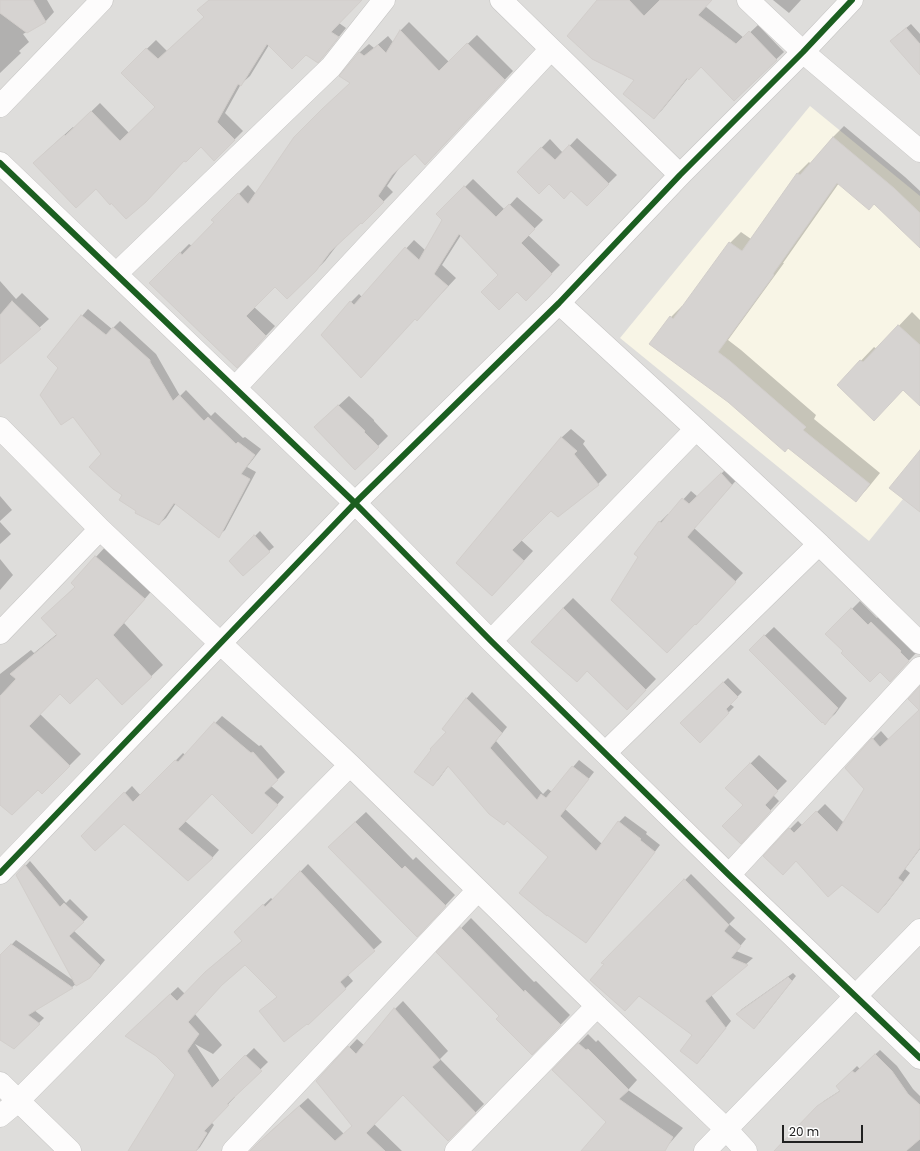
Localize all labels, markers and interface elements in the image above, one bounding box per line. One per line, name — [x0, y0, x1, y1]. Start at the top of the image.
scale bar — [784, 1117, 865, 1143]
text: 20 m — [789, 1123, 819, 1140]

